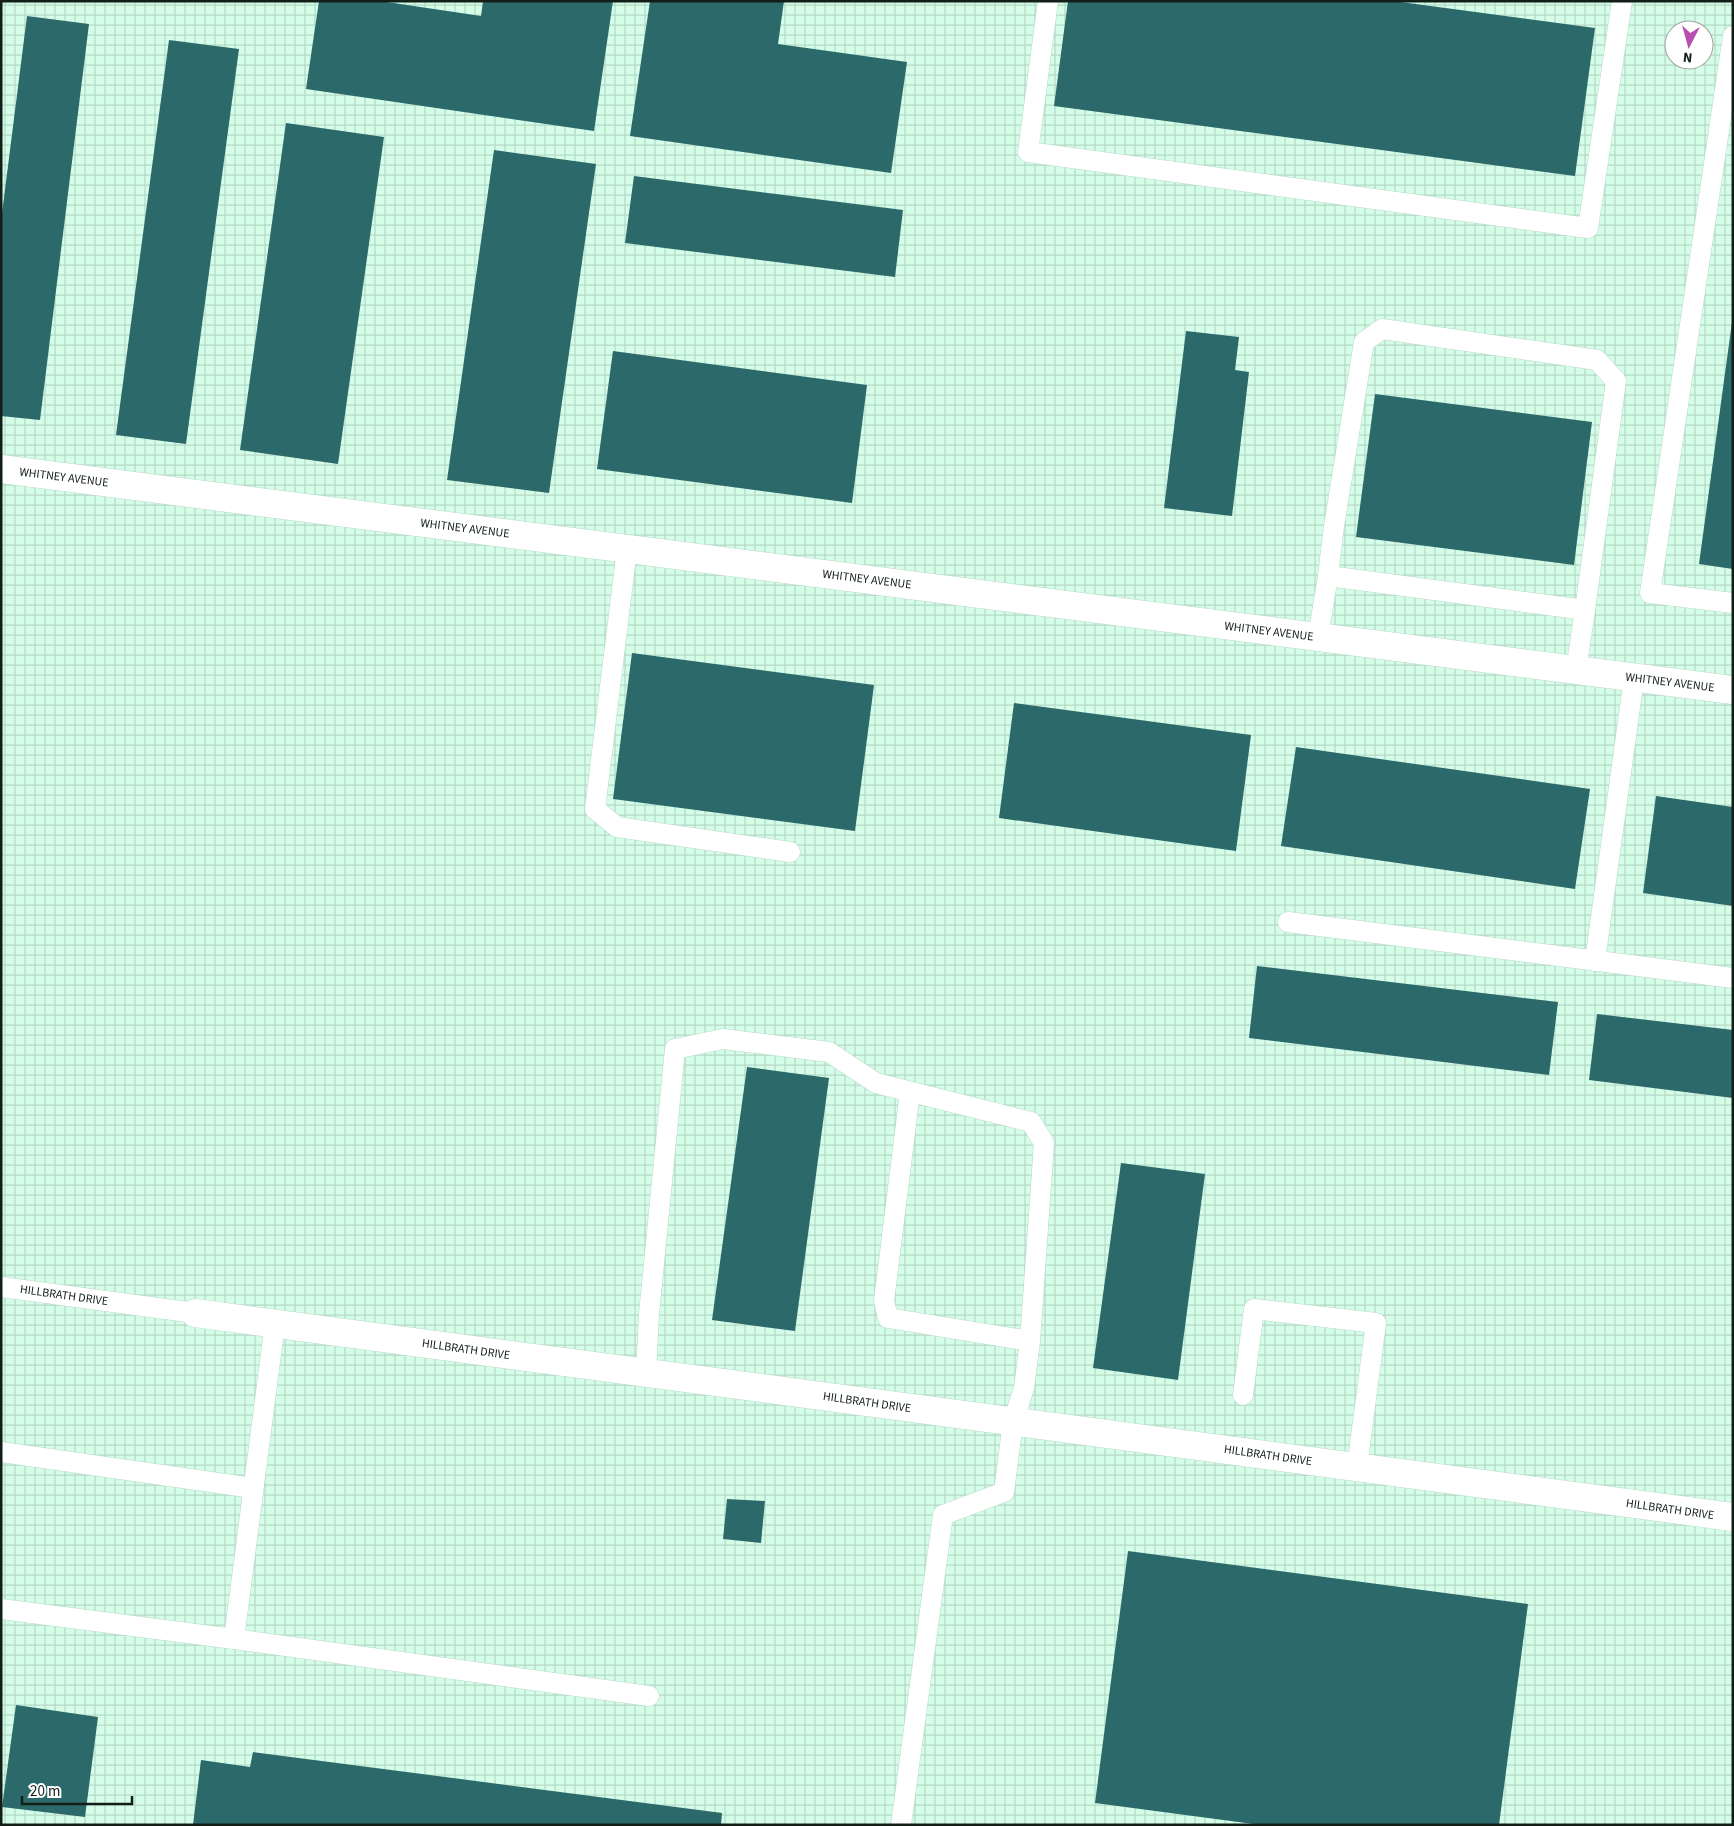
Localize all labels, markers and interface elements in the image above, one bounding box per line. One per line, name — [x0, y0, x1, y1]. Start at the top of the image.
north arrow — [1664, 20, 1714, 70]
text: N — [1682, 47, 1693, 67]
street label: WHITNEY AVENUE — [18, 464, 110, 491]
street label: WHITNEY AVENUE — [419, 515, 511, 542]
street label: WHITNEY AVENUE — [821, 566, 913, 593]
street label: WHITNEY AVENUE — [1223, 618, 1315, 645]
street label: WHITNEY AVENUE — [1624, 669, 1716, 696]
street label: HILLBRATH DRIVE — [19, 1281, 109, 1310]
street label: HILLBRATH DRIVE — [421, 1335, 511, 1364]
street label: HILLBRATH DRIVE — [822, 1388, 912, 1417]
street label: HILLBRATH DRIVE — [1223, 1441, 1313, 1470]
street label: HILLBRATH DRIVE — [1625, 1495, 1715, 1524]
scale bar — [22, 1774, 132, 1806]
text: 20 m — [30, 1781, 60, 1802]

